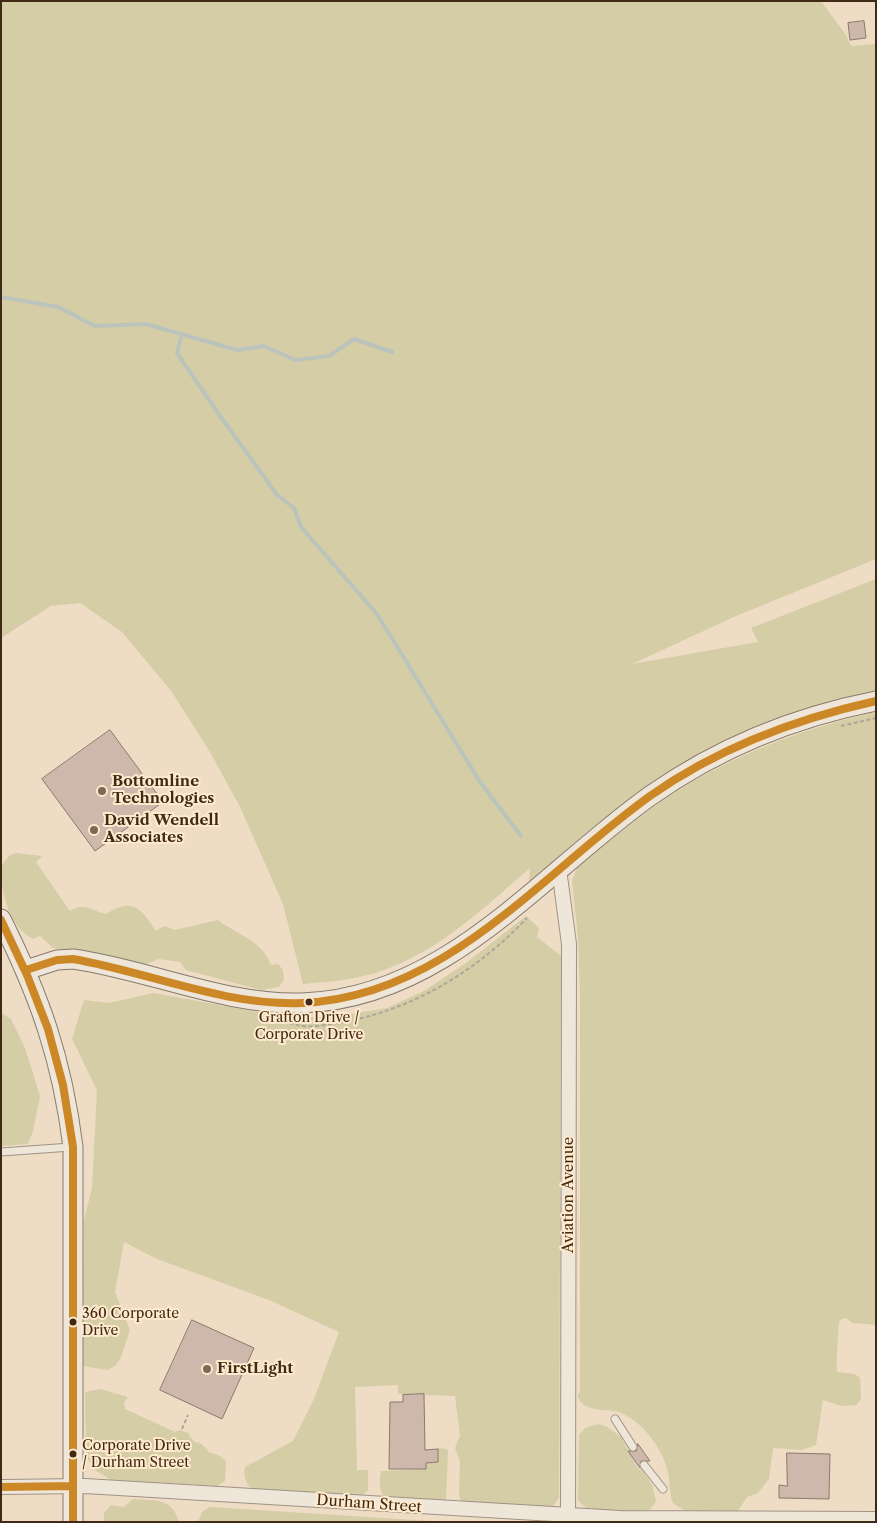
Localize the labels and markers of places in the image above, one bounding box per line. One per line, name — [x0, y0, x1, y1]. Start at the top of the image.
place label: Bottomline Technologies — [112, 773, 214, 808]
marker: Bottomline Technologies — [96, 785, 108, 797]
place label: David Wendell Associates — [104, 812, 219, 847]
marker: David Wendell Associates — [88, 824, 100, 836]
marker: Grafton Drive / Corporate Drive — [304, 997, 314, 1007]
place label: Grafton Drive / Corporate Drive — [255, 1010, 363, 1042]
place label: 360 Corporate Drive — [82, 1306, 179, 1338]
marker: 360 Corporate Drive — [68, 1317, 78, 1327]
place label: FirstLight — [217, 1360, 293, 1378]
marker: FirstLight — [201, 1363, 213, 1375]
place label: Corporate Drive / Durham Street — [82, 1438, 191, 1470]
marker: Corporate Drive / Durham Street — [68, 1449, 78, 1459]

